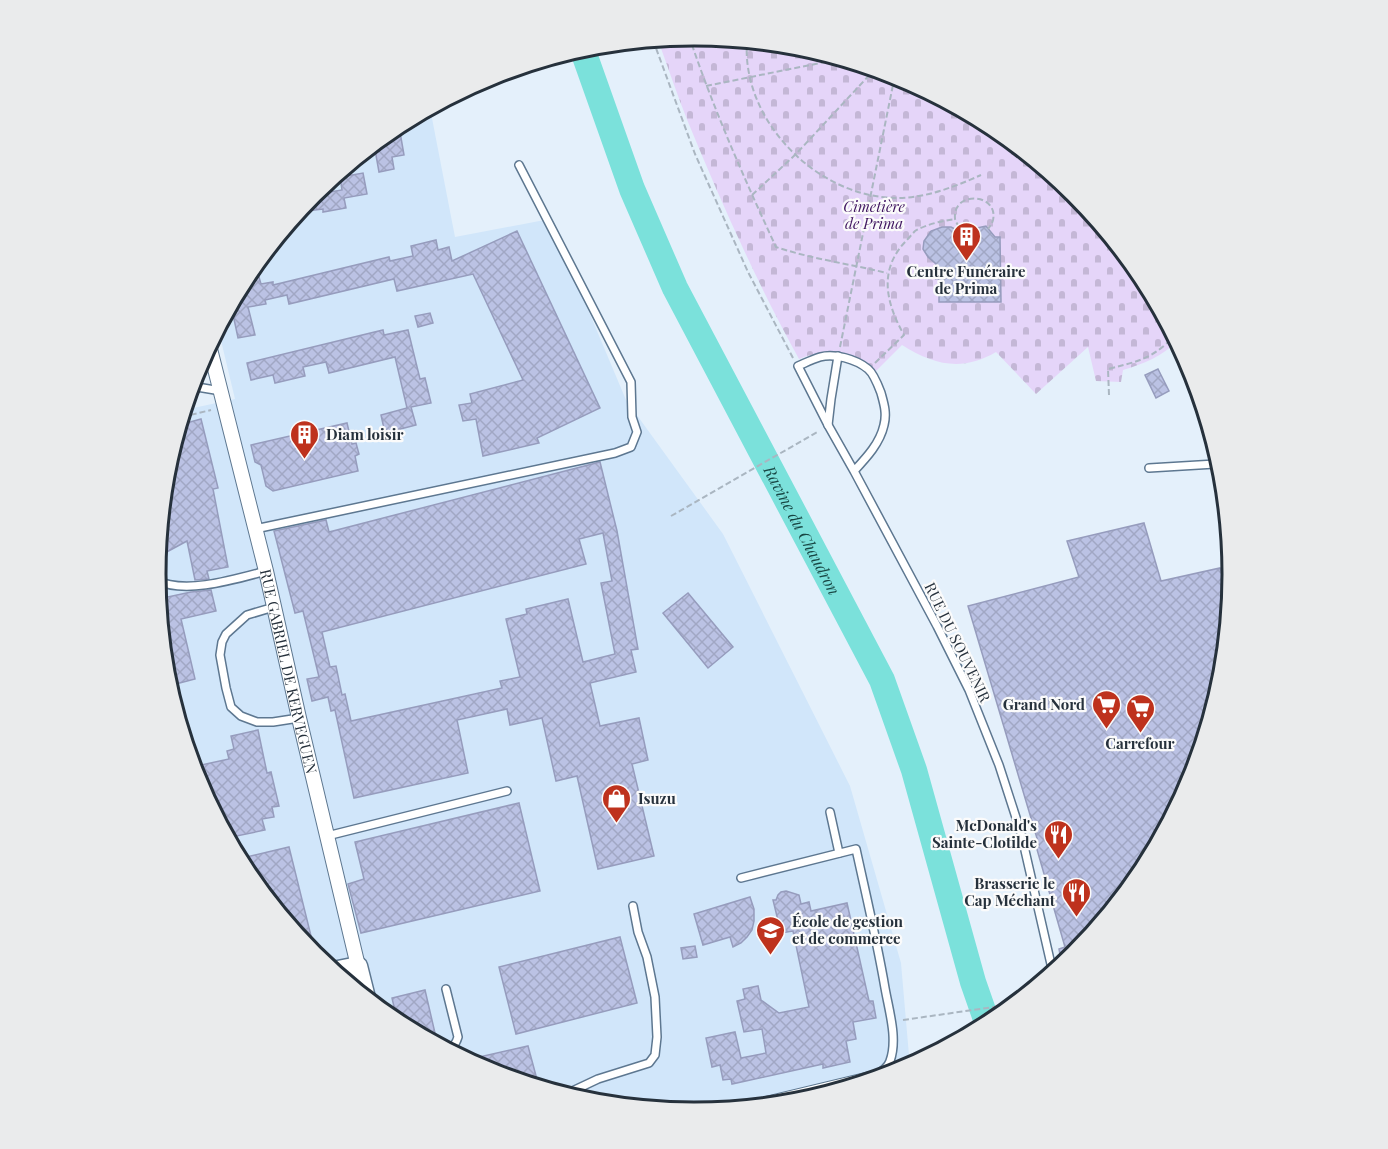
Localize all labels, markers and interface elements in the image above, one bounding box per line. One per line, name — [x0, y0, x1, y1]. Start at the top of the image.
park label: Cimetière de Prima — [843, 196, 905, 233]
building icon: Centre Funéraire de Prima — [950, 220, 982, 262]
place label: Centre Funéraire de Prima — [907, 261, 1026, 298]
building icon: Diam loisir — [289, 418, 321, 460]
place label: Diam loisir — [326, 424, 403, 444]
water label: Ravine du Chaudron — [759, 461, 845, 598]
street label: RUE GABRIEL DE KERVEGUEN — [256, 567, 322, 776]
street label: RUE DU SOUVENIR — [920, 579, 996, 705]
supermarket icon: Grand Nord — [1090, 688, 1122, 730]
supermarket icon: Carrefour — [1124, 692, 1156, 734]
place label: Grand Nord — [1003, 694, 1085, 714]
place label: Carrefour — [1105, 733, 1175, 753]
shop icon: Isuzu — [601, 782, 633, 824]
place label: Isuzu — [638, 788, 676, 808]
place label: McDonald's Sainte-Clotilde — [932, 815, 1037, 852]
restaurant icon: McDonald's Sainte-Clotilde — [1042, 818, 1074, 860]
place label: Brasserie le Cap Méchant — [964, 873, 1056, 910]
restaurant icon: Brasserie le Cap Méchant — [1060, 876, 1092, 918]
place label: École de gestion et de commerce — [792, 911, 904, 948]
school or university icon: École de gestion et de commerce — [755, 914, 787, 956]

